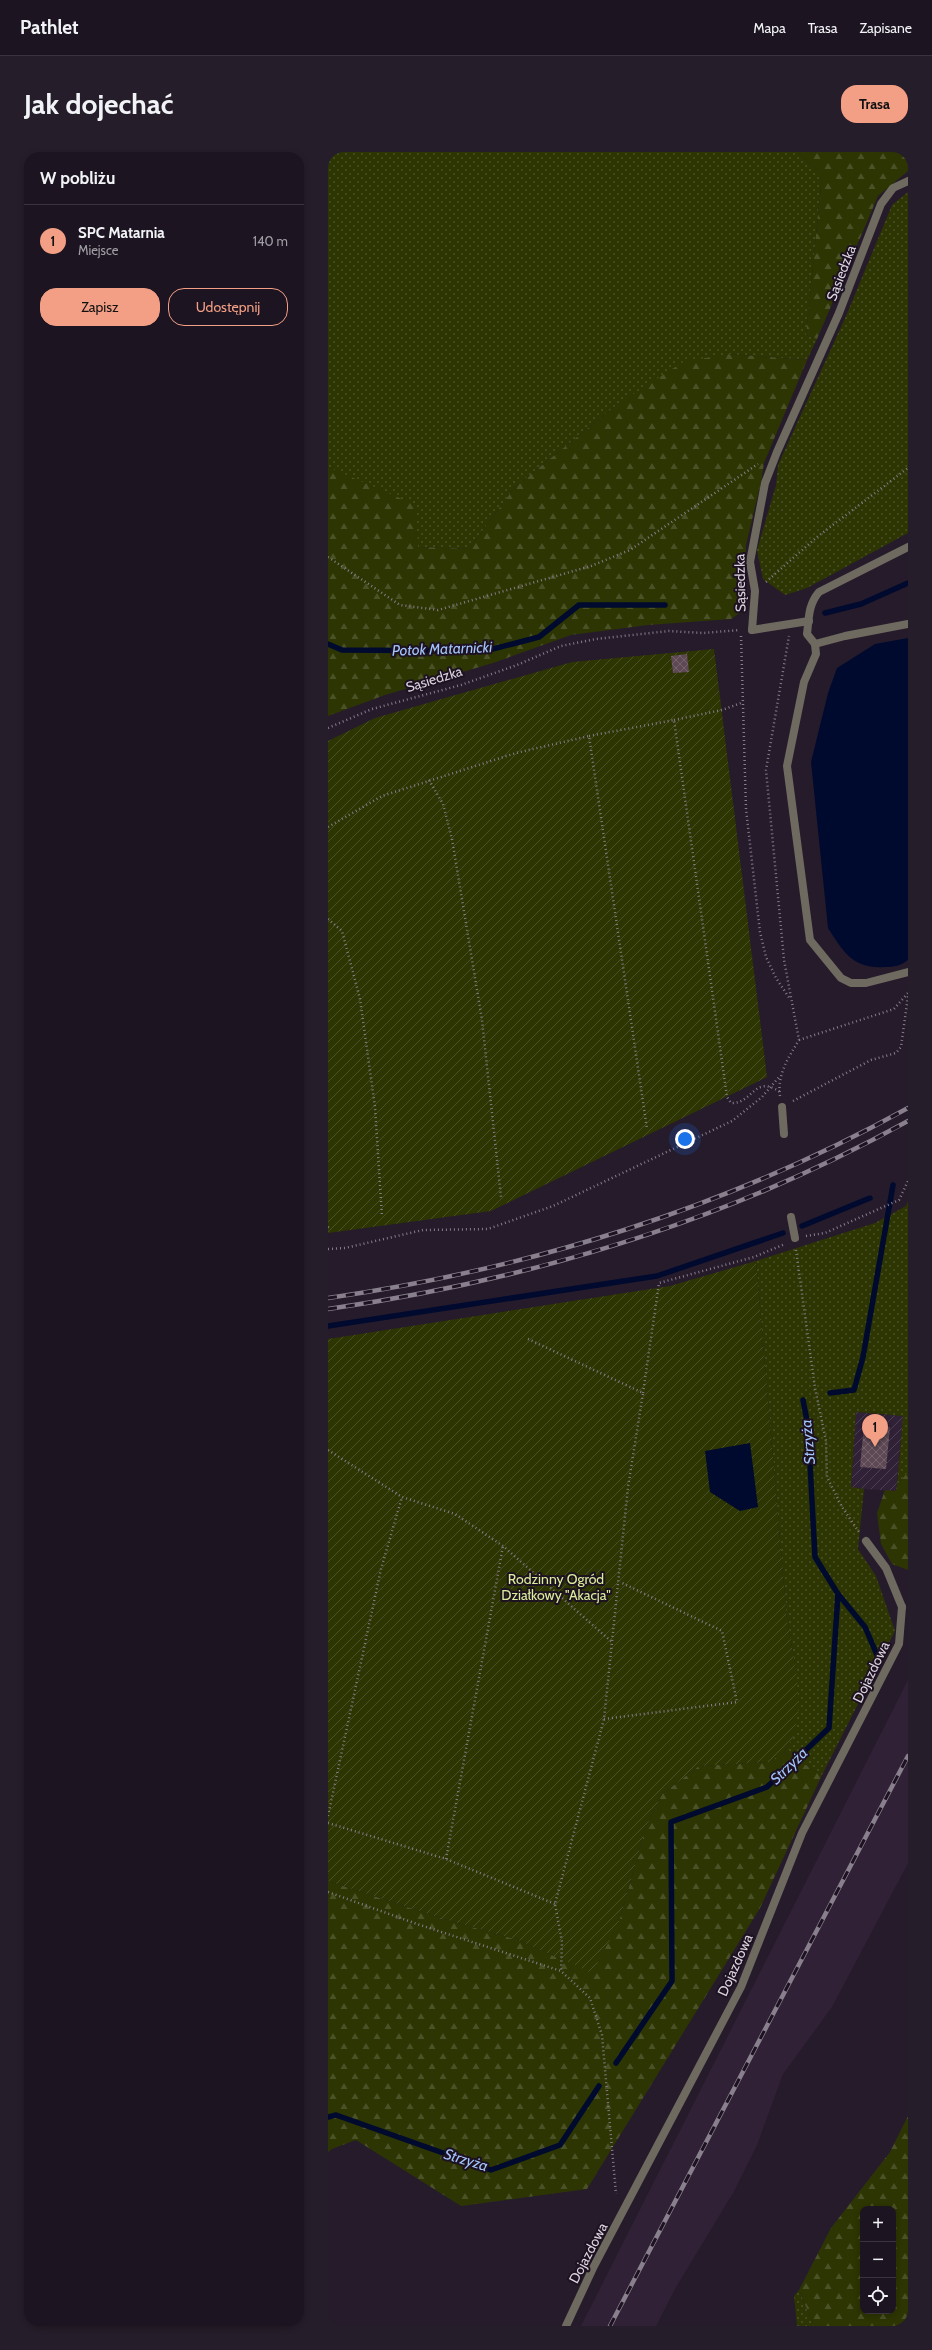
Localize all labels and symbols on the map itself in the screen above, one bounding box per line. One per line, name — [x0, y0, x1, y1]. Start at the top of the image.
street label: Sąsiedzka — [822, 242, 860, 303]
street label: Sąsiedzka — [730, 554, 750, 612]
water label: Potok Matarnicki — [391, 638, 493, 660]
street label: Sąsiedzka — [404, 662, 465, 696]
your location — [675, 1129, 695, 1149]
pin: 1 — [862, 1414, 888, 1447]
water label: Strzyża — [797, 1419, 819, 1465]
park label: Rodzinny Ogród Działkowy "Akacja" — [501, 1570, 611, 1604]
street label: Dojazdowa — [848, 1638, 894, 1706]
water label: Strzyża — [767, 1744, 811, 1788]
street label: Dojazdowa — [713, 1931, 757, 1999]
water label: Strzyża — [442, 2145, 490, 2175]
street label: Dojazdowa — [565, 2219, 612, 2286]

